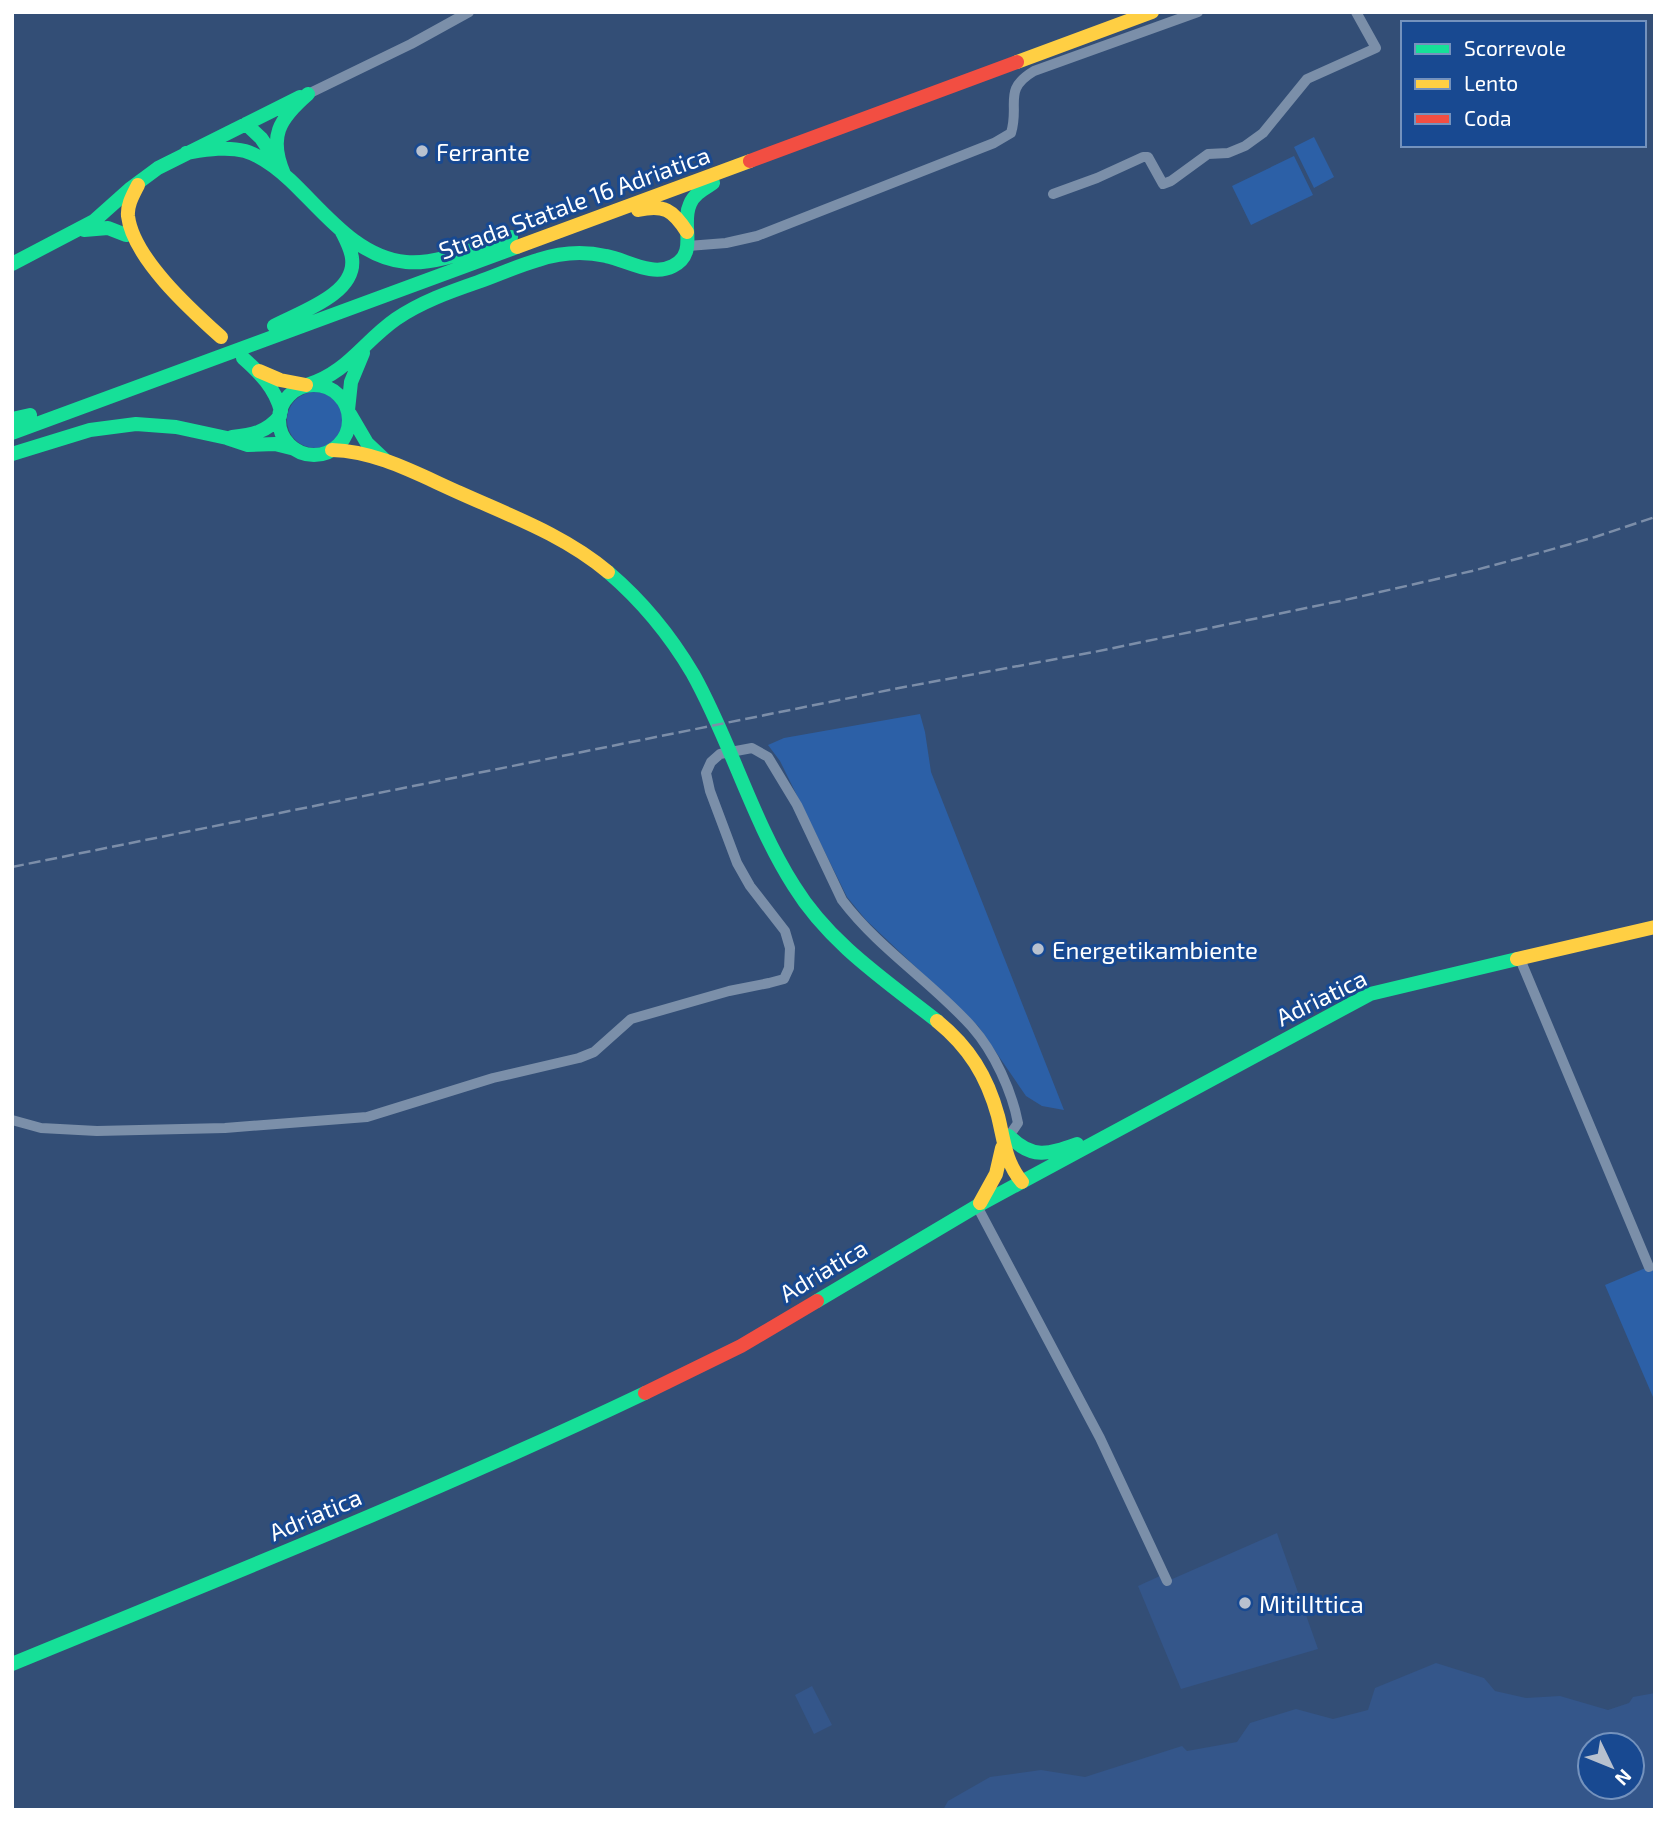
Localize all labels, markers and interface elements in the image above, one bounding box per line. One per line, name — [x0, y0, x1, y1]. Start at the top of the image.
legend — [1401, 21, 1646, 147]
text: Scorrevole — [1464, 35, 1566, 60]
text: Lento — [1464, 70, 1518, 95]
text: Coda — [1464, 105, 1511, 130]
place label: Ferrante — [436, 137, 530, 166]
street label: Strada Statale 16 Adriatica — [434, 139, 714, 265]
marker: Ferrante — [414, 143, 430, 159]
place label: Energetikambiente — [1052, 935, 1258, 964]
marker: Energetikambiente — [1030, 941, 1046, 957]
street label: Adriatica — [1271, 963, 1371, 1031]
street label: Adriatica — [774, 1232, 872, 1308]
street label: Adriatica — [264, 1482, 366, 1546]
place label: MitilIttica — [1259, 1589, 1364, 1618]
marker: MitilIttica — [1237, 1595, 1253, 1611]
north arrow — [1576, 1731, 1646, 1801]
text: N — [1611, 1765, 1637, 1791]

